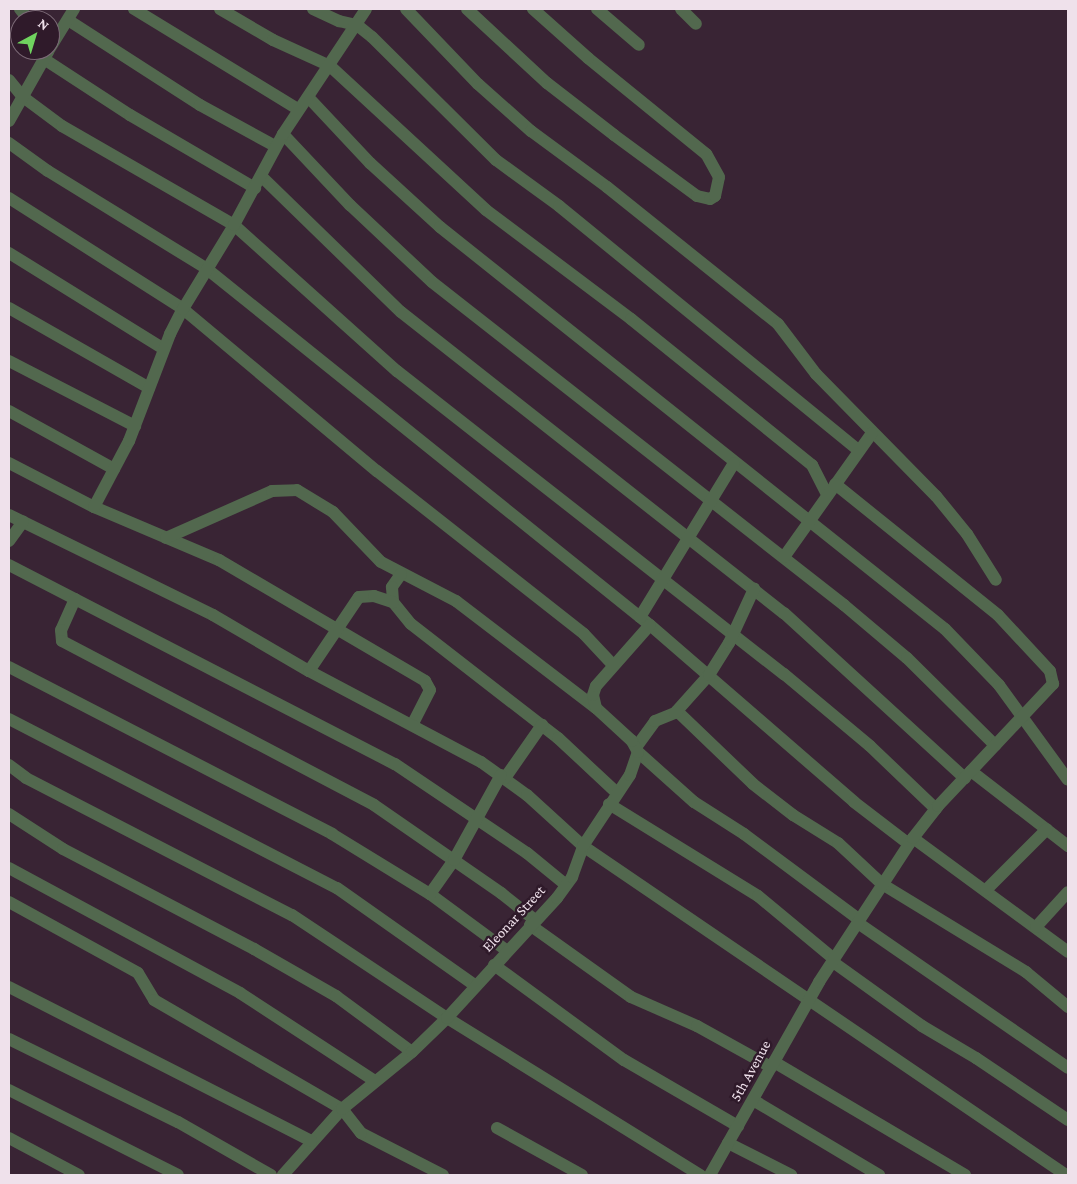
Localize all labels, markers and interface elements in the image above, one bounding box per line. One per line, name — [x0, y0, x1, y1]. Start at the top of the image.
north arrow — [10, 10, 60, 60]
text: N — [35, 15, 53, 33]
street label: Eleonar Street — [479, 882, 549, 956]
street label: 5th Avenue — [727, 1037, 775, 1105]

